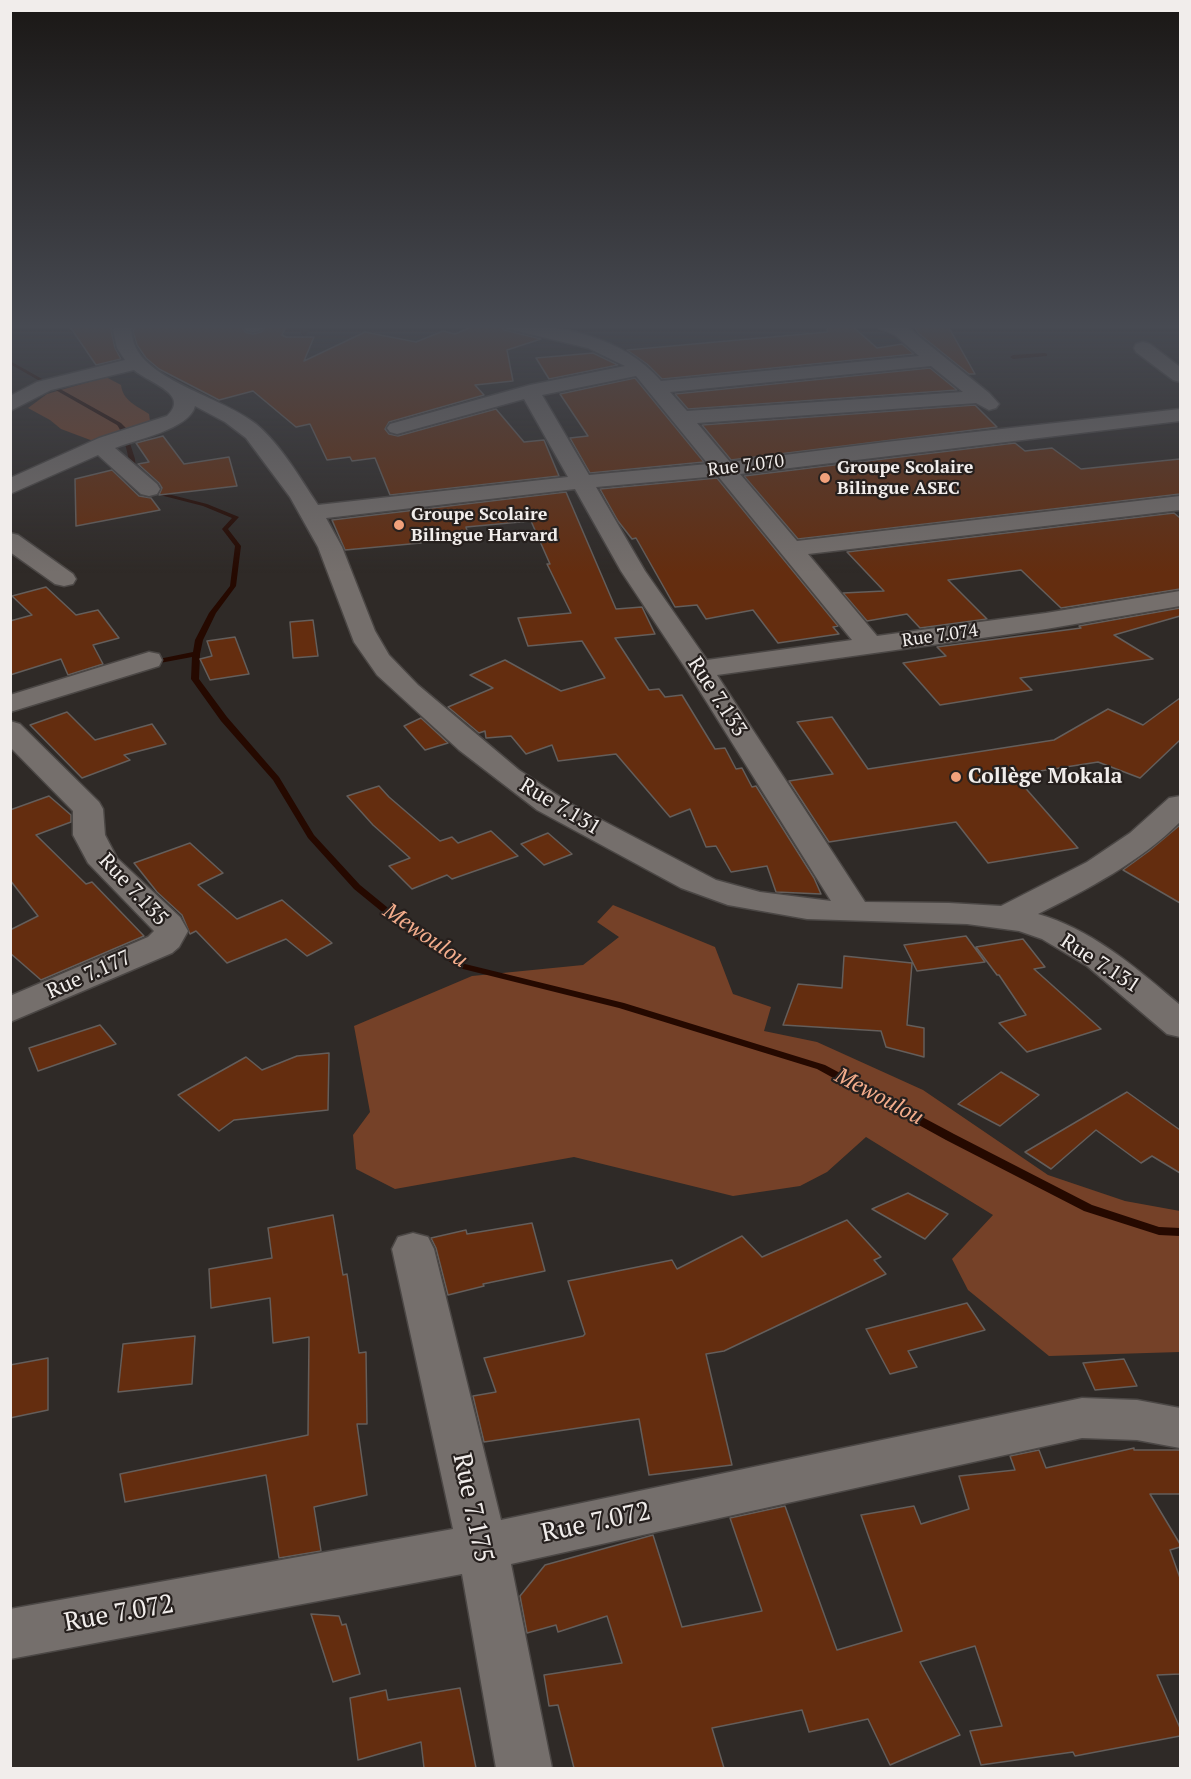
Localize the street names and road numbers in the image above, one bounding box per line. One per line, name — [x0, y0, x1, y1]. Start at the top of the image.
street label: Rue 7.070 — [707, 451, 785, 481]
street label: Rue 7.074 — [900, 620, 980, 652]
street label: Rue 7.133 — [682, 653, 752, 741]
street label: Rue 7.131 — [515, 773, 605, 841]
street label: Rue 7.135 — [93, 849, 173, 931]
street label: Rue 7.131 — [1056, 929, 1144, 999]
street label: Rue 7.177 — [43, 945, 135, 1005]
street label: Rue 7.175 — [445, 1450, 499, 1566]
street label: Rue 7.072 — [538, 1496, 654, 1550]
street label: Rue 7.072 — [62, 1589, 176, 1639]

